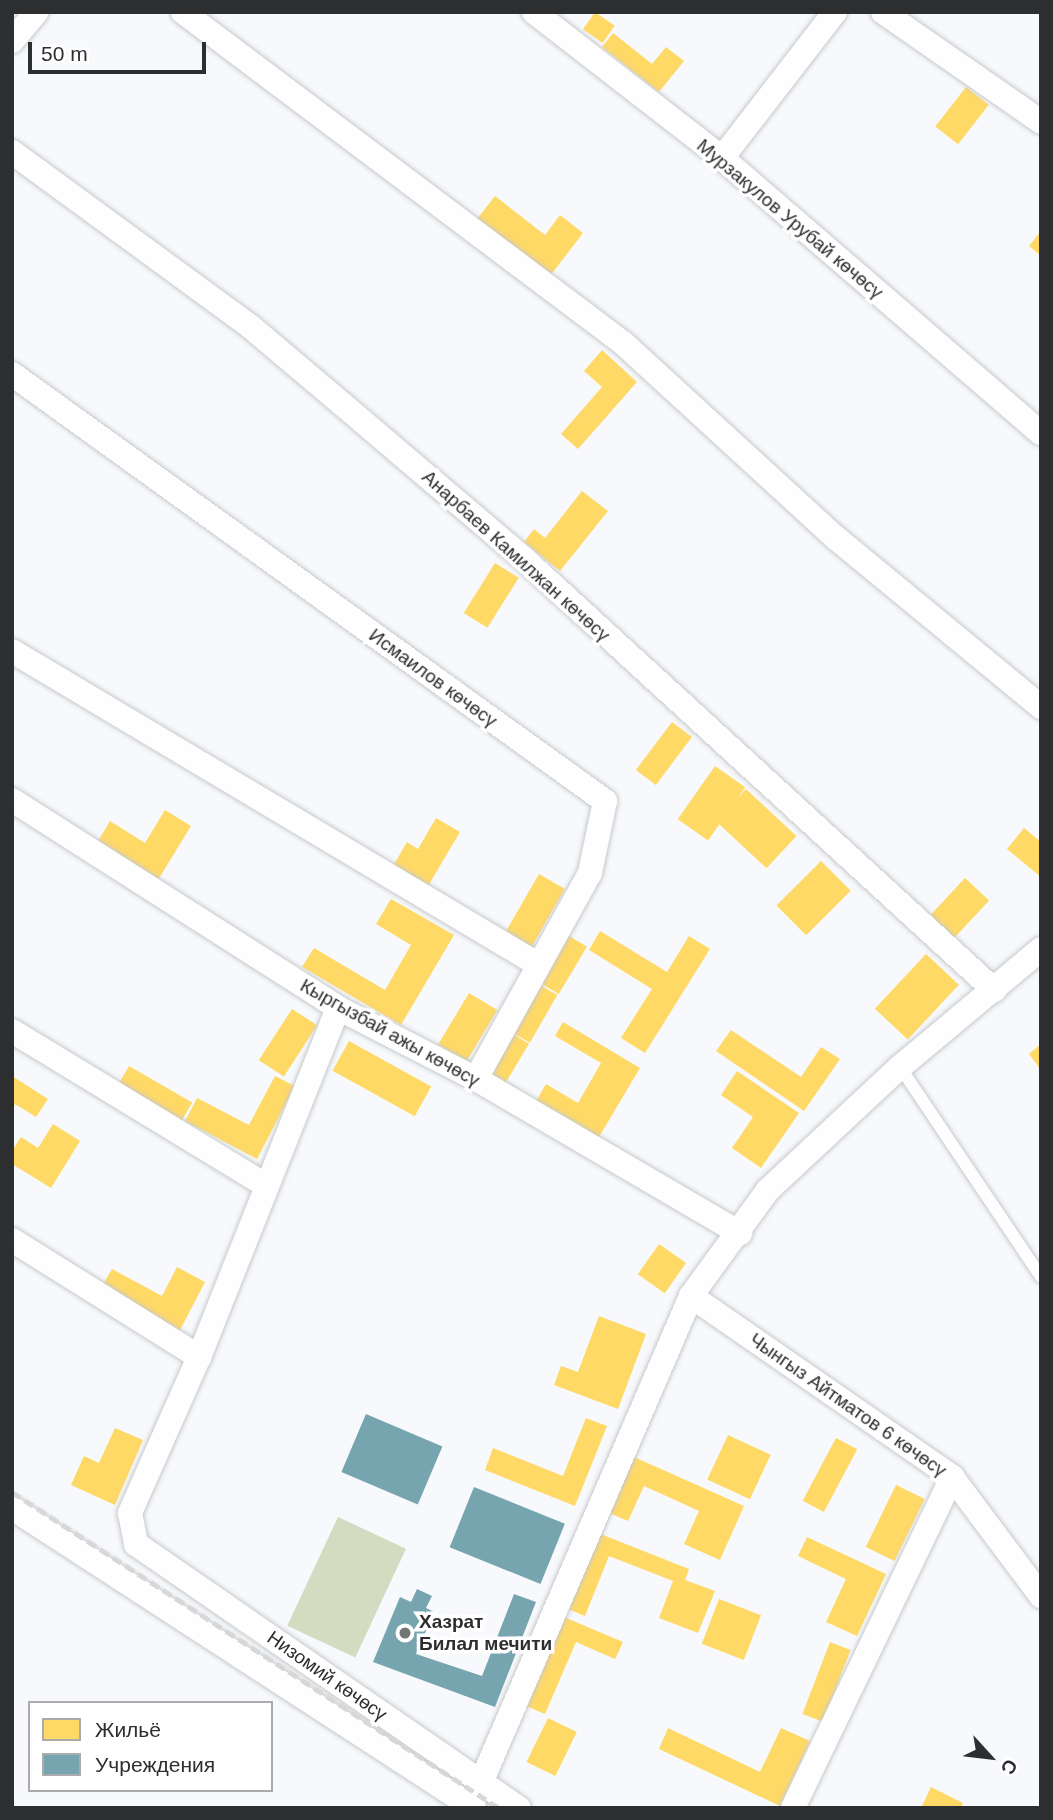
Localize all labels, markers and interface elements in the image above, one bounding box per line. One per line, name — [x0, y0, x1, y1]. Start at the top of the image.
scale bar — [32, 28, 210, 72]
text: 50 m — [41, 42, 88, 65]
street label: Мурзакулов Урубай көчөсү — [692, 134, 888, 304]
street label: Анарбаев Камилжан көчөсү — [417, 466, 615, 646]
street label: Исмаилов көчөсү — [364, 624, 502, 732]
street label: Кыргызбай ажы көчөсү — [296, 974, 484, 1092]
street label: Чынгыз Айтматов 6 көчөсү — [745, 1328, 951, 1482]
place label: Хазрат Билал мечити — [419, 1611, 552, 1655]
marker: Хазрат Билал мечити — [397, 1625, 413, 1641]
street label: Низомий көчөсү — [263, 1626, 391, 1726]
legend — [28, 1701, 273, 1792]
text: Жильё — [95, 1718, 161, 1741]
north arrow — [955, 1722, 1025, 1792]
text: Учреждения — [95, 1753, 215, 1776]
text: С — [997, 1756, 1022, 1778]

